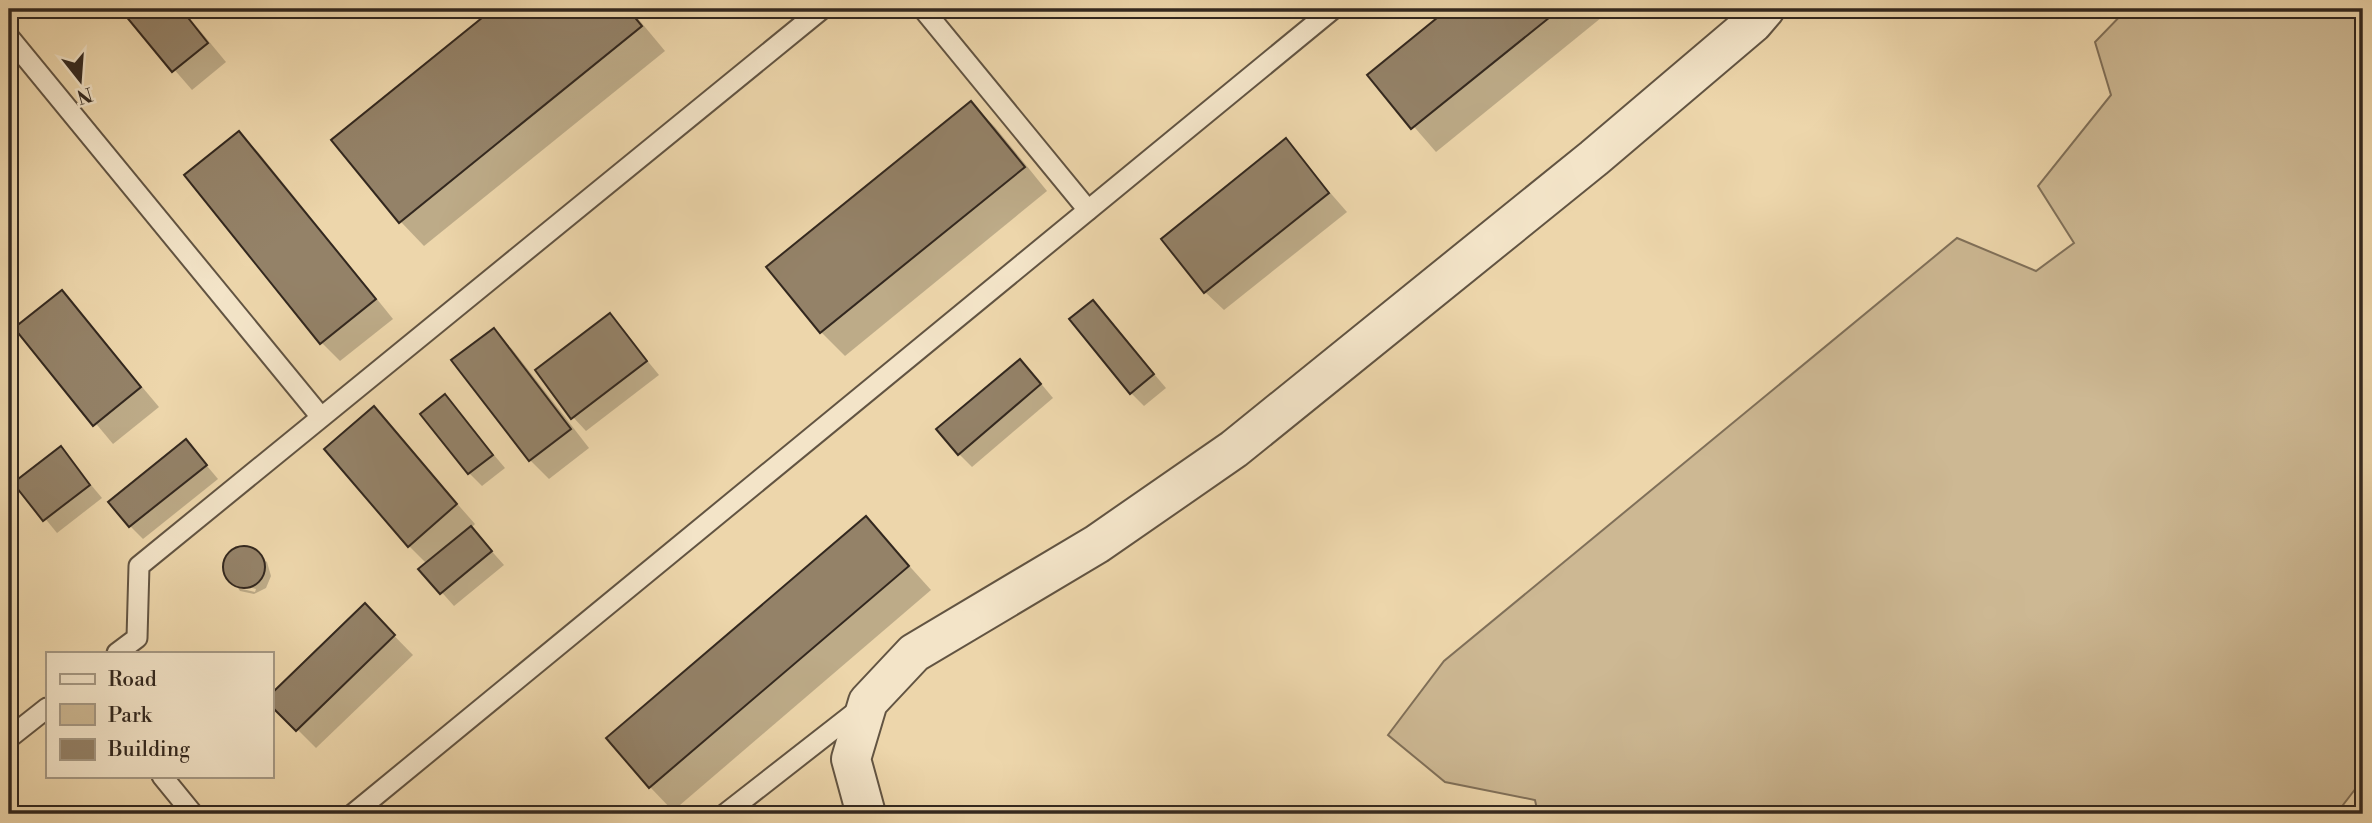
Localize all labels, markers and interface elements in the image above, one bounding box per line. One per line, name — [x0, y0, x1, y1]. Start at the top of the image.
north arrow — [46, 46, 116, 116]
text: N — [74, 82, 95, 109]
legend — [46, 652, 273, 778]
text: Road — [108, 667, 157, 693]
text: Park — [108, 703, 153, 729]
text: Building — [107, 737, 190, 763]

